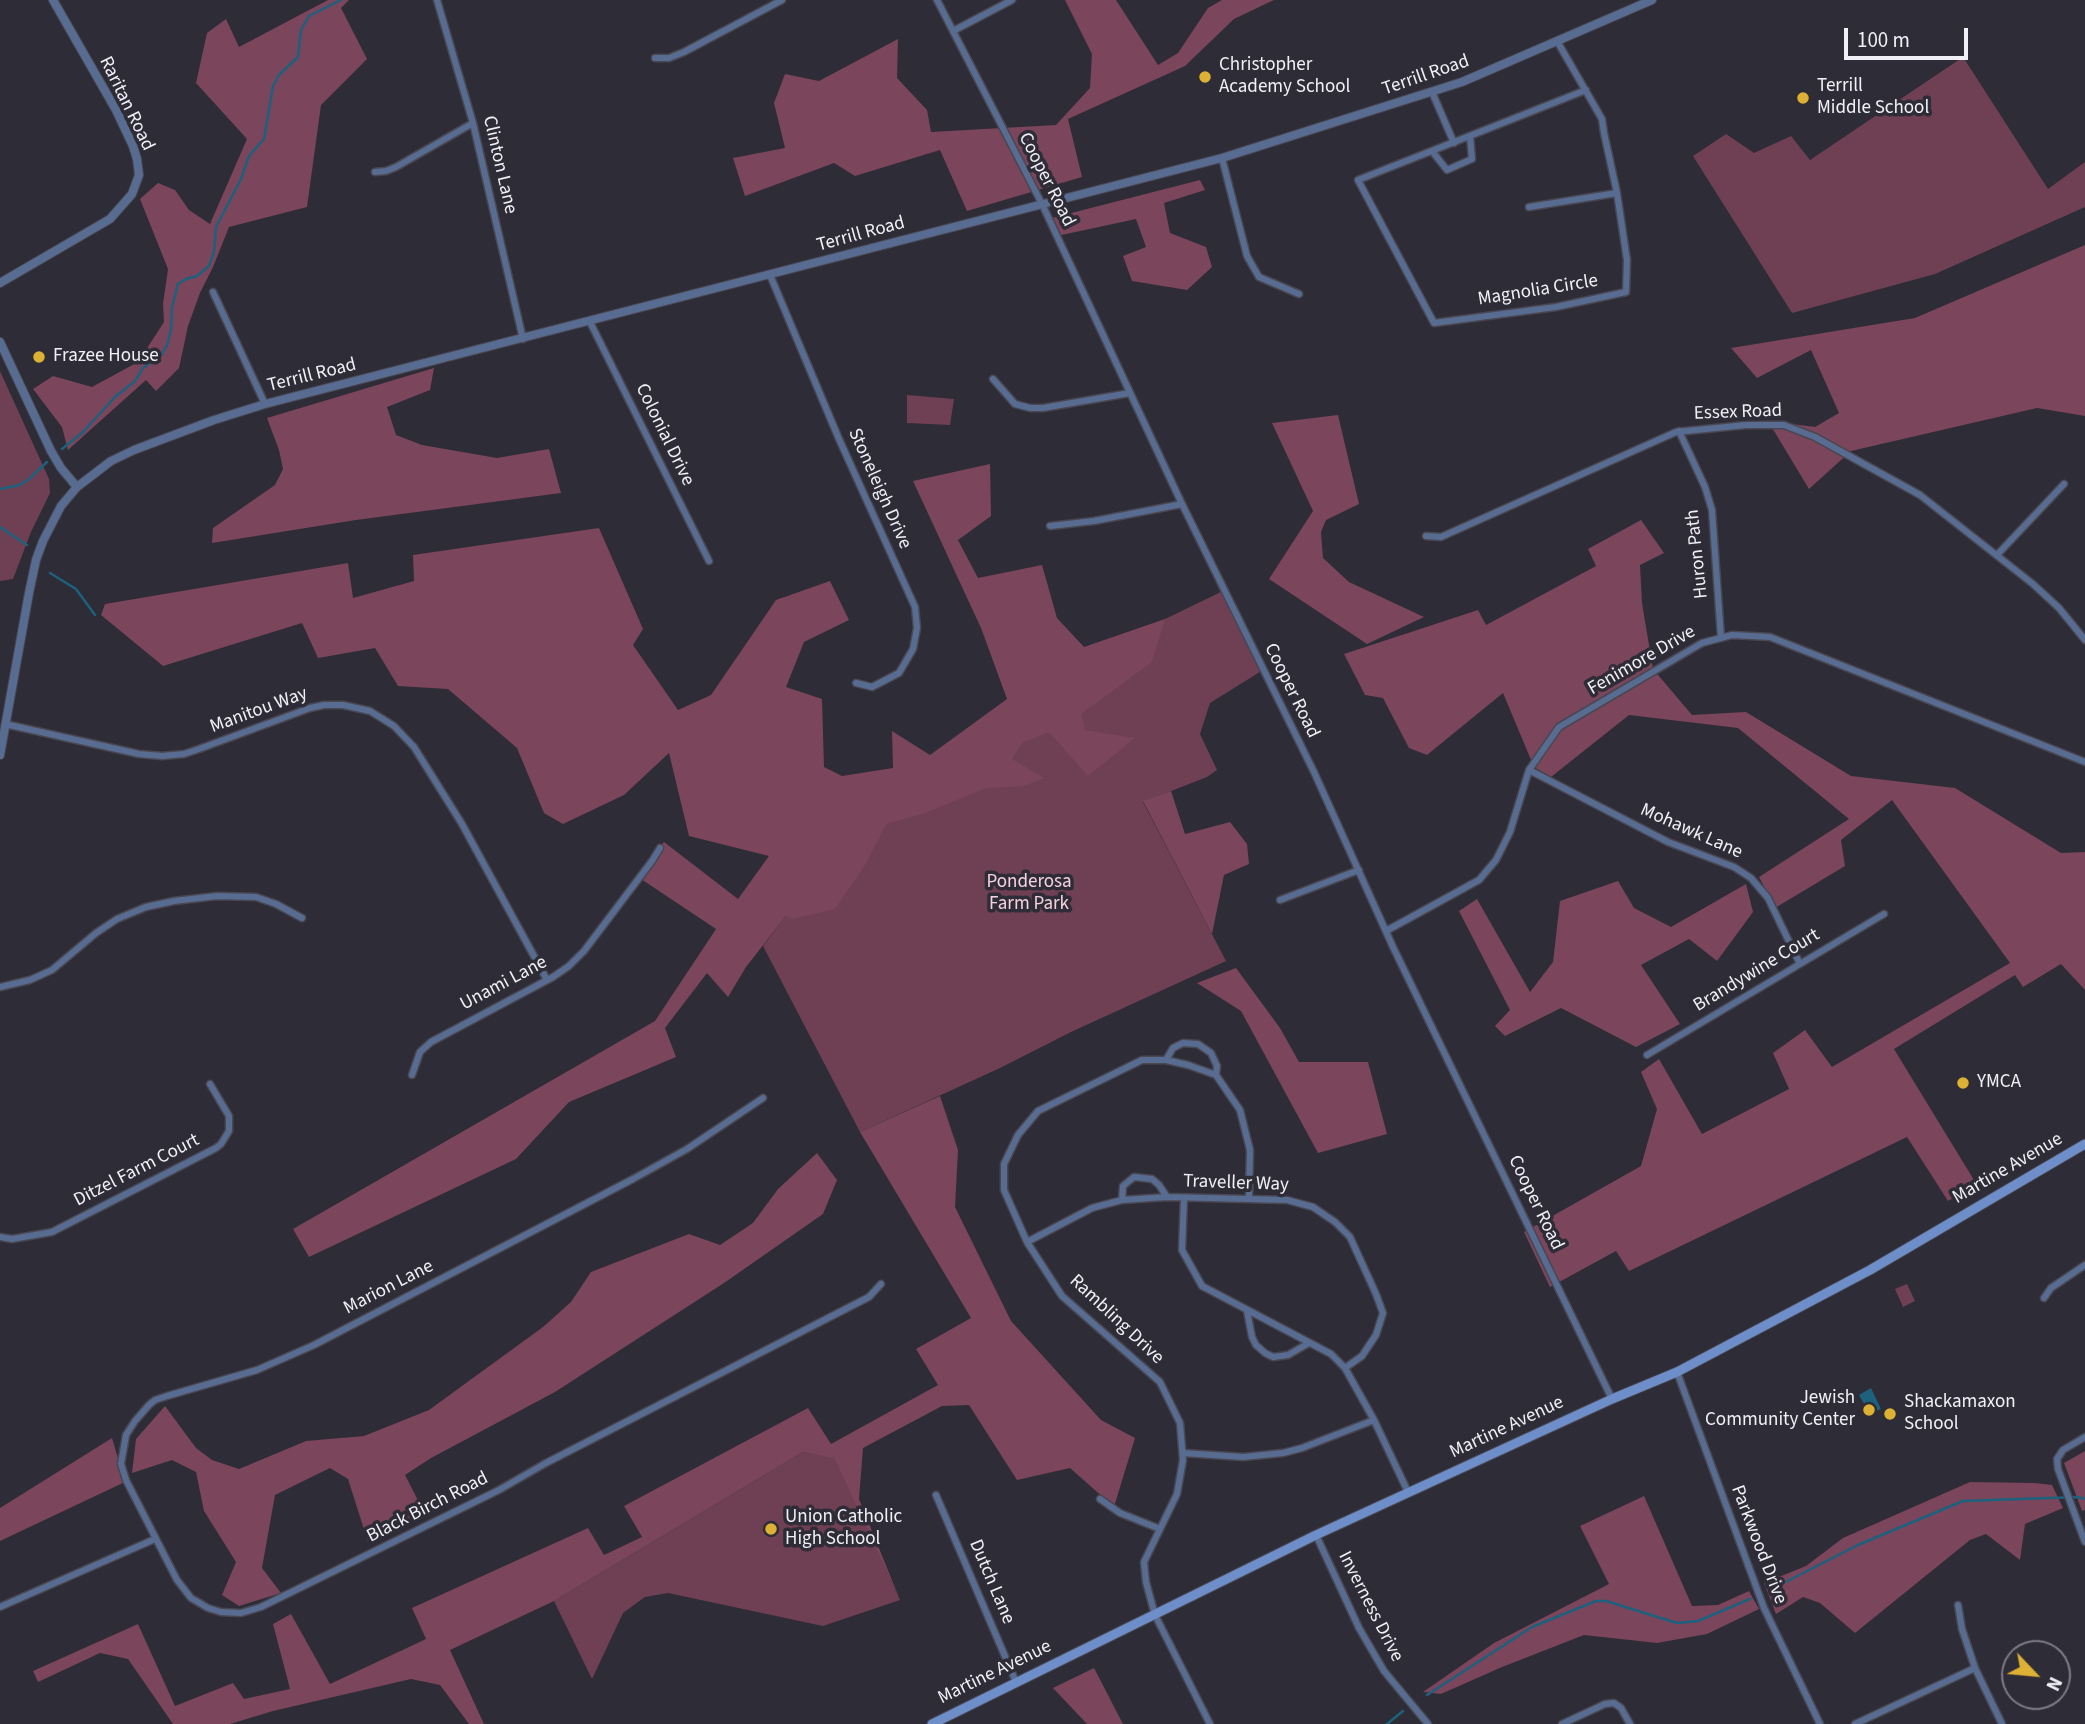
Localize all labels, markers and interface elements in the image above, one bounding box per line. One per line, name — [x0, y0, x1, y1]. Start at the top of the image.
scale bar — [1847, 14, 1971, 58]
text: 100 m — [1857, 25, 1910, 55]
street label: Terrill Road — [1380, 50, 1472, 102]
street label: Raritan Road — [93, 53, 159, 155]
place label: Christopher Academy School — [1219, 55, 1350, 99]
marker: Christopher Academy School — [1197, 69, 1213, 85]
place label: Terrill Middle School — [1817, 76, 1929, 120]
marker: Terrill Middle School — [1795, 90, 1811, 106]
street label: Clinton Lane — [477, 114, 521, 216]
street label: Cooper Road — [1013, 129, 1079, 231]
street label: Terrill Road — [814, 212, 908, 258]
street label: Magnolia Circle — [1476, 270, 1600, 312]
place label: Frazee House — [53, 346, 159, 368]
marker: Frazee House — [31, 349, 47, 365]
street label: Terrill Road — [265, 354, 359, 398]
street label: Colonial Drive — [629, 380, 699, 490]
street label: Essex Road — [1693, 400, 1783, 426]
street label: Stoneleigh Drive — [842, 425, 916, 553]
street label: Huron Path — [1682, 508, 1714, 600]
street label: Fenimore Drive — [1584, 621, 1700, 701]
street label: Cooper Road — [1258, 640, 1324, 742]
street label: Manitou Way — [207, 683, 311, 739]
street label: Mohawk Lane — [1636, 799, 1746, 865]
park label: Ponderosa Farm Park — [986, 872, 1072, 916]
street label: Brandywine Court — [1690, 924, 1824, 1018]
street label: Unami Lane — [457, 952, 551, 1016]
place label: YMCA — [1977, 1072, 2021, 1094]
marker: YMCA — [1955, 1075, 1971, 1091]
street label: Martine Avenue — [1949, 1128, 2067, 1210]
street label: Ditzel Farm Court — [70, 1130, 204, 1212]
street label: Cooper Road — [1502, 1152, 1568, 1254]
street label: Traveller Way — [1183, 1171, 1289, 1197]
street label: Marion Lane — [340, 1256, 438, 1320]
street label: Rambling Drive — [1064, 1270, 1168, 1370]
place label: Jewish Community Center — [1705, 1388, 1855, 1432]
street label: Martine Avenue — [1446, 1392, 1568, 1464]
place label: Shackamaxon School — [1904, 1392, 2016, 1436]
marker: Jewish Community Center — [1861, 1402, 1877, 1418]
marker: Shackamaxon School — [1882, 1406, 1898, 1422]
street label: Black Birch Road — [363, 1468, 493, 1548]
street label: Parkwood Drive — [1725, 1482, 1791, 1608]
place label: Union Catholic High School — [785, 1507, 902, 1551]
marker: Union Catholic High School — [763, 1521, 779, 1537]
street label: Dutch Lane — [963, 1536, 1019, 1628]
street label: Inverness Drive — [1332, 1548, 1408, 1666]
street label: Martine Avenue — [935, 1636, 1055, 1710]
north arrow — [2001, 1640, 2071, 1710]
text: N — [2039, 1672, 2068, 1695]

